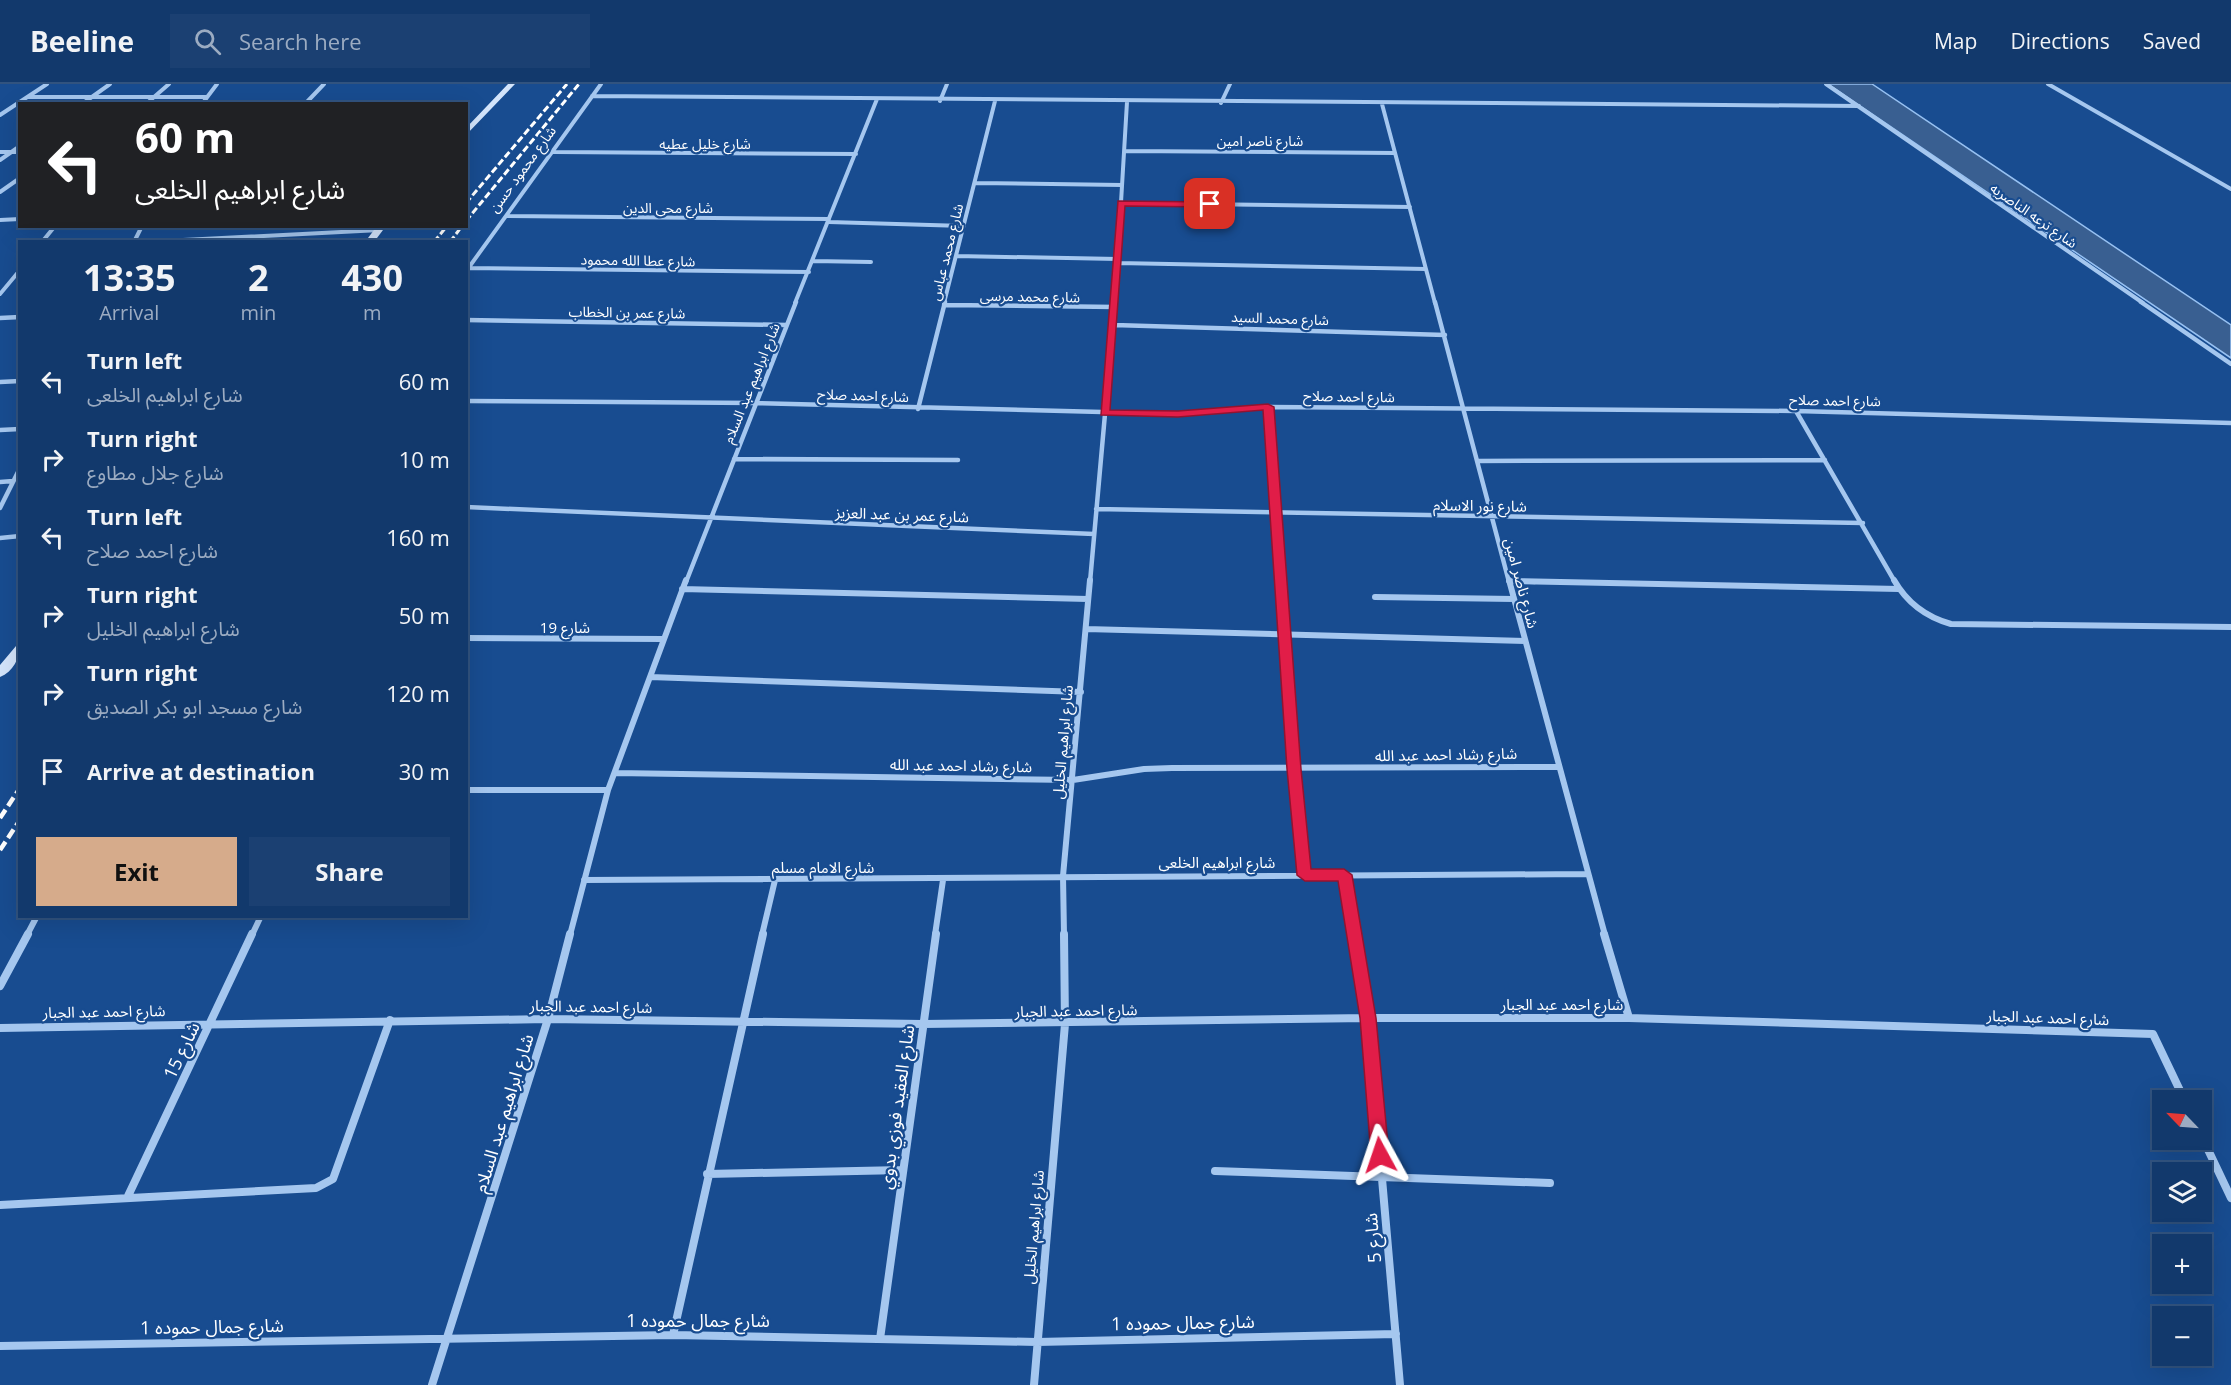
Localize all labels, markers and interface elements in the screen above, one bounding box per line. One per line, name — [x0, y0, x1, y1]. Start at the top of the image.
search box — [170, 14, 590, 68]
text: Beeline — [30, 22, 134, 60]
icon: search — [191, 25, 224, 58]
text: Search here — [239, 26, 362, 56]
text: Map — [1934, 27, 1977, 55]
text: Directions — [2010, 27, 2110, 55]
text: Saved — [2143, 27, 2201, 55]
text: 60 m — [135, 108, 235, 165]
street label: شارع محمود حسن — [484, 122, 561, 217]
icon: left — [36, 126, 114, 204]
street label: شارع ناصر امين — [1217, 131, 1303, 152]
street label: شارع خليل عطيه — [659, 134, 751, 155]
text: شارع ابراهيم الخلعى — [135, 170, 345, 207]
pin — [1184, 178, 1235, 229]
street label: شارع ترعه الناصريه — [1985, 178, 2081, 254]
icon: arrive — [1193, 187, 1226, 220]
street label: شارع محى الدين — [623, 198, 713, 219]
street label: شارع محمد عباس — [925, 202, 969, 303]
street label: شارع عطا الله محمود — [580, 249, 696, 273]
text: 13:35 — [83, 253, 176, 302]
text: 2 — [248, 253, 269, 302]
text: 430 — [341, 253, 403, 302]
street label: شارع محمد مرسى — [980, 286, 1080, 308]
text: Arrival — [99, 299, 159, 326]
text: min — [240, 299, 276, 326]
text: m — [363, 299, 381, 326]
street label: شارع عمر بن الخطاب — [568, 301, 686, 325]
street label: شارع محمد السيد — [1231, 307, 1329, 331]
street label: شارع ابراهيم عبد السلام — [718, 320, 786, 447]
text: Turn left — [87, 345, 182, 375]
icon: left — [36, 365, 69, 398]
text: 60 m — [399, 366, 450, 396]
text: شارع ابراهيم الخلعى — [87, 381, 243, 408]
street label: شارع احمد صلاح — [817, 384, 909, 408]
street label: شارع احمد صلاح — [1303, 386, 1395, 408]
street label: شارع احمد صلاح — [1789, 390, 1881, 412]
text: Turn right — [87, 423, 198, 453]
icon: right — [36, 443, 69, 476]
text: 10 m — [399, 444, 450, 474]
text: شارع جلال مطاوع — [87, 459, 224, 486]
street label: شارع نور الاسلام — [1433, 494, 1527, 519]
text: Turn left — [87, 501, 182, 531]
street label: شارع عمر بن عبد العزيز — [834, 502, 969, 529]
icon: left — [36, 521, 69, 554]
text: 160 m — [386, 522, 450, 552]
street label: شارع ناصر امين — [1497, 536, 1544, 631]
text: شارع احمد صلاح — [87, 537, 218, 564]
text: Turn right — [87, 579, 198, 609]
icon: right — [36, 599, 69, 632]
text: 50 m — [399, 600, 450, 630]
text: شارع ابراهيم الخليل — [87, 615, 240, 642]
street label: شارع 19 — [540, 617, 590, 640]
text: Turn right — [87, 657, 198, 687]
icon: right — [36, 677, 69, 710]
text: 120 m — [386, 678, 450, 708]
street label: شارع ابراهيم الخليل — [1047, 684, 1080, 800]
text: شارع مسجد ابو بكر الصديق — [87, 693, 302, 720]
street label: شارع رشاد احمد عبد الله — [1375, 743, 1518, 768]
street label: شارع رشاد احمد عبد الله — [890, 754, 1032, 779]
icon: arrive — [36, 755, 69, 788]
text: Arrive at destination — [87, 756, 315, 786]
text: 30 m — [399, 756, 450, 786]
button: Exit — [36, 837, 237, 906]
button: Share — [249, 837, 450, 906]
street label: شارع ابراهيم الخلعى — [1159, 852, 1276, 875]
street label: شارع الامام مسلم — [772, 857, 874, 880]
street label: شارع احمد عبد الجبار — [1500, 994, 1624, 1017]
street label: شارع احمد عبد الجبار — [528, 995, 653, 1020]
street label: شارع احمد عبد الجبار — [1013, 999, 1138, 1024]
street label: شارع احمد عبد الجبار — [41, 1000, 166, 1025]
street label: شارع احمد عبد الجبار — [1985, 1005, 2110, 1032]
street label: شارع 15 — [157, 1018, 207, 1084]
street label: شارع العقيد فوزي بدوي — [873, 1023, 922, 1191]
street label: شارع ابراهيم عبد السلام — [467, 1031, 541, 1196]
north arrow — [2152, 1090, 2212, 1150]
map controls — [2152, 1090, 2212, 1366]
position arrow — [1348, 1123, 1412, 1187]
button: layers — [2152, 1162, 2212, 1222]
street label: شارع ابراهيم الخليل — [1018, 1169, 1051, 1285]
street label: شارع 5 — [1358, 1212, 1389, 1264]
button: + — [2152, 1234, 2212, 1294]
button: − — [2152, 1306, 2212, 1366]
street label: شارع جمال حموده 1 — [626, 1308, 770, 1335]
street label: شارع جمال حموده 1 — [1111, 1309, 1255, 1338]
street label: شارع جمال حموده 1 — [140, 1313, 284, 1342]

